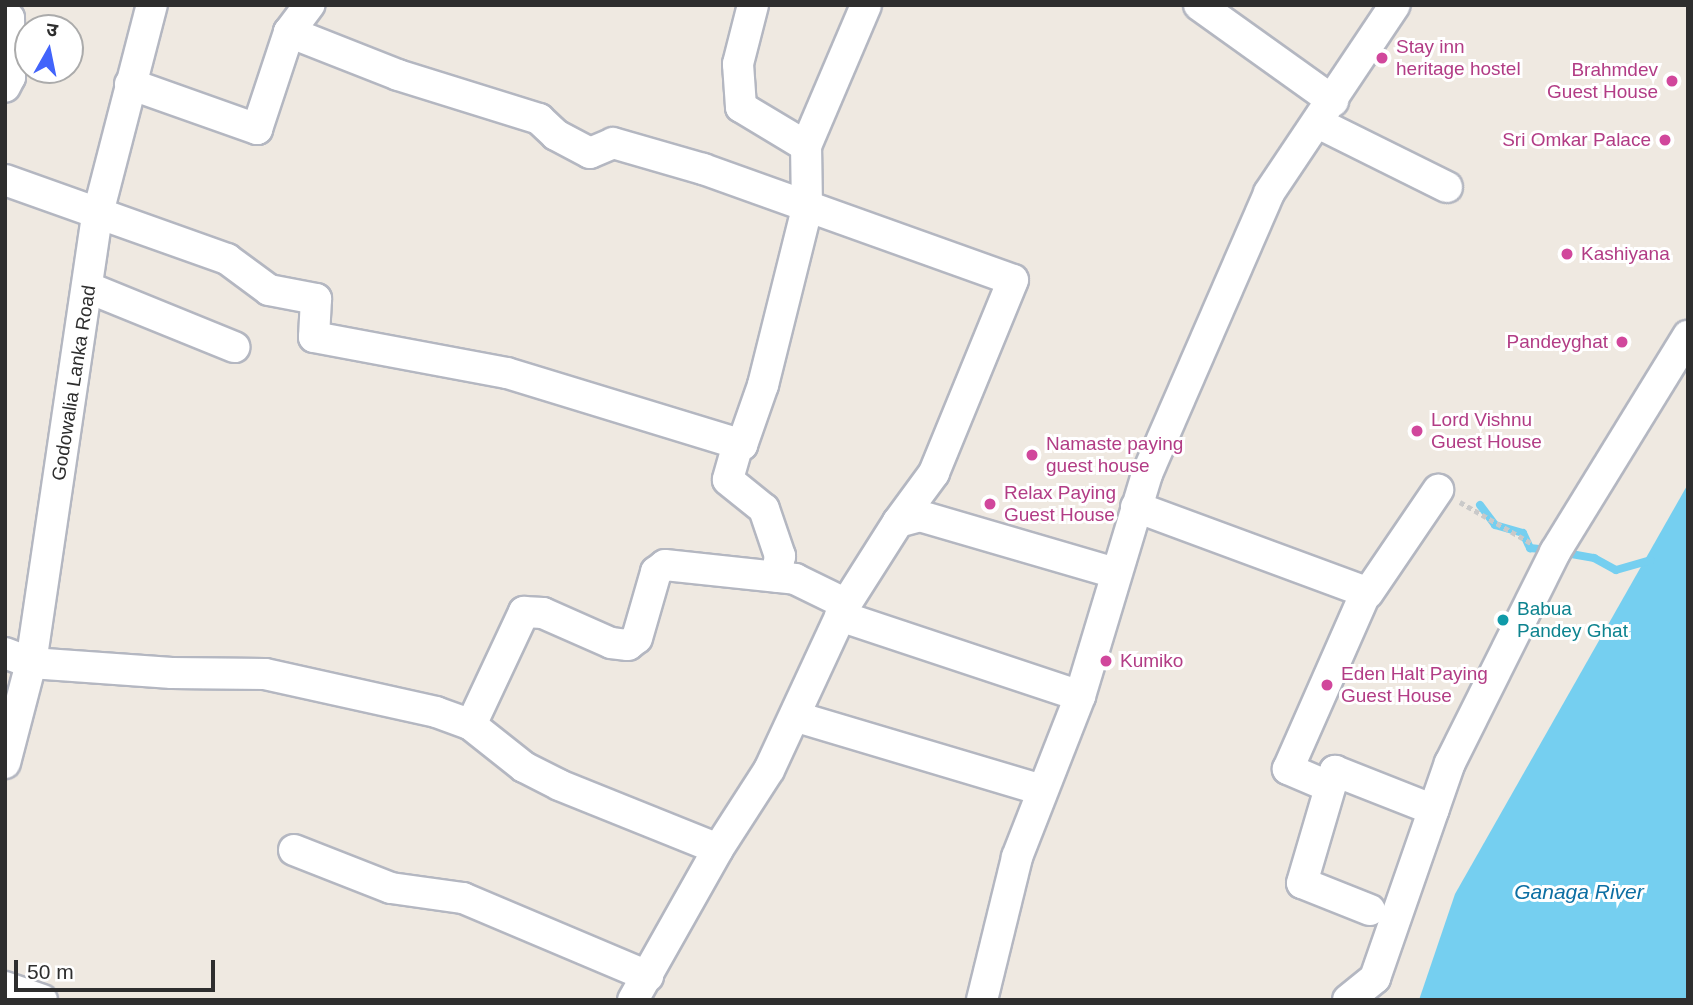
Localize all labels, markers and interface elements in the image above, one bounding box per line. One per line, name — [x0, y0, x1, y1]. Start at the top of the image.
north arrow — [14, 14, 84, 84]
text: उ — [45, 18, 59, 41]
place label: Stay inn heritage hostel — [1396, 36, 1521, 80]
marker: Stay inn heritage hostel — [1374, 50, 1390, 66]
place label: Brahmdev Guest House — [1547, 59, 1658, 103]
marker: Brahmdev Guest House — [1664, 73, 1680, 89]
place label: Sri Omkar Palace — [1502, 129, 1651, 151]
marker: Sri Omkar Palace — [1657, 132, 1673, 148]
place label: Kashiyana — [1581, 243, 1670, 265]
marker: Kashiyana — [1559, 246, 1575, 262]
street label: Godowalia Lanka Road — [47, 284, 101, 482]
place label: Pandeyghat — [1507, 331, 1608, 353]
marker: Pandeyghat — [1614, 334, 1630, 350]
place label: Lord Vishnu Guest House — [1431, 409, 1542, 453]
marker: Lord Vishnu Guest House — [1409, 423, 1425, 439]
place label: Namaste paying guest house — [1046, 433, 1183, 477]
marker: Namaste paying guest house — [1024, 447, 1040, 463]
place label: Relax Paying Guest House — [1004, 482, 1116, 526]
marker: Relax Paying Guest House — [982, 496, 998, 512]
place label: Babua Pandey Ghat — [1517, 598, 1628, 642]
marker: Babua Pandey Ghat — [1495, 612, 1511, 628]
place label: Kumiko — [1120, 650, 1183, 672]
marker: Kumiko — [1098, 653, 1114, 669]
place label: Eden Halt Paying Guest House — [1341, 663, 1488, 707]
marker: Eden Halt Paying Guest House — [1319, 677, 1335, 693]
water label: Ganaga River — [1514, 879, 1644, 905]
scale bar — [18, 946, 219, 990]
text: 50 m — [27, 960, 74, 983]

